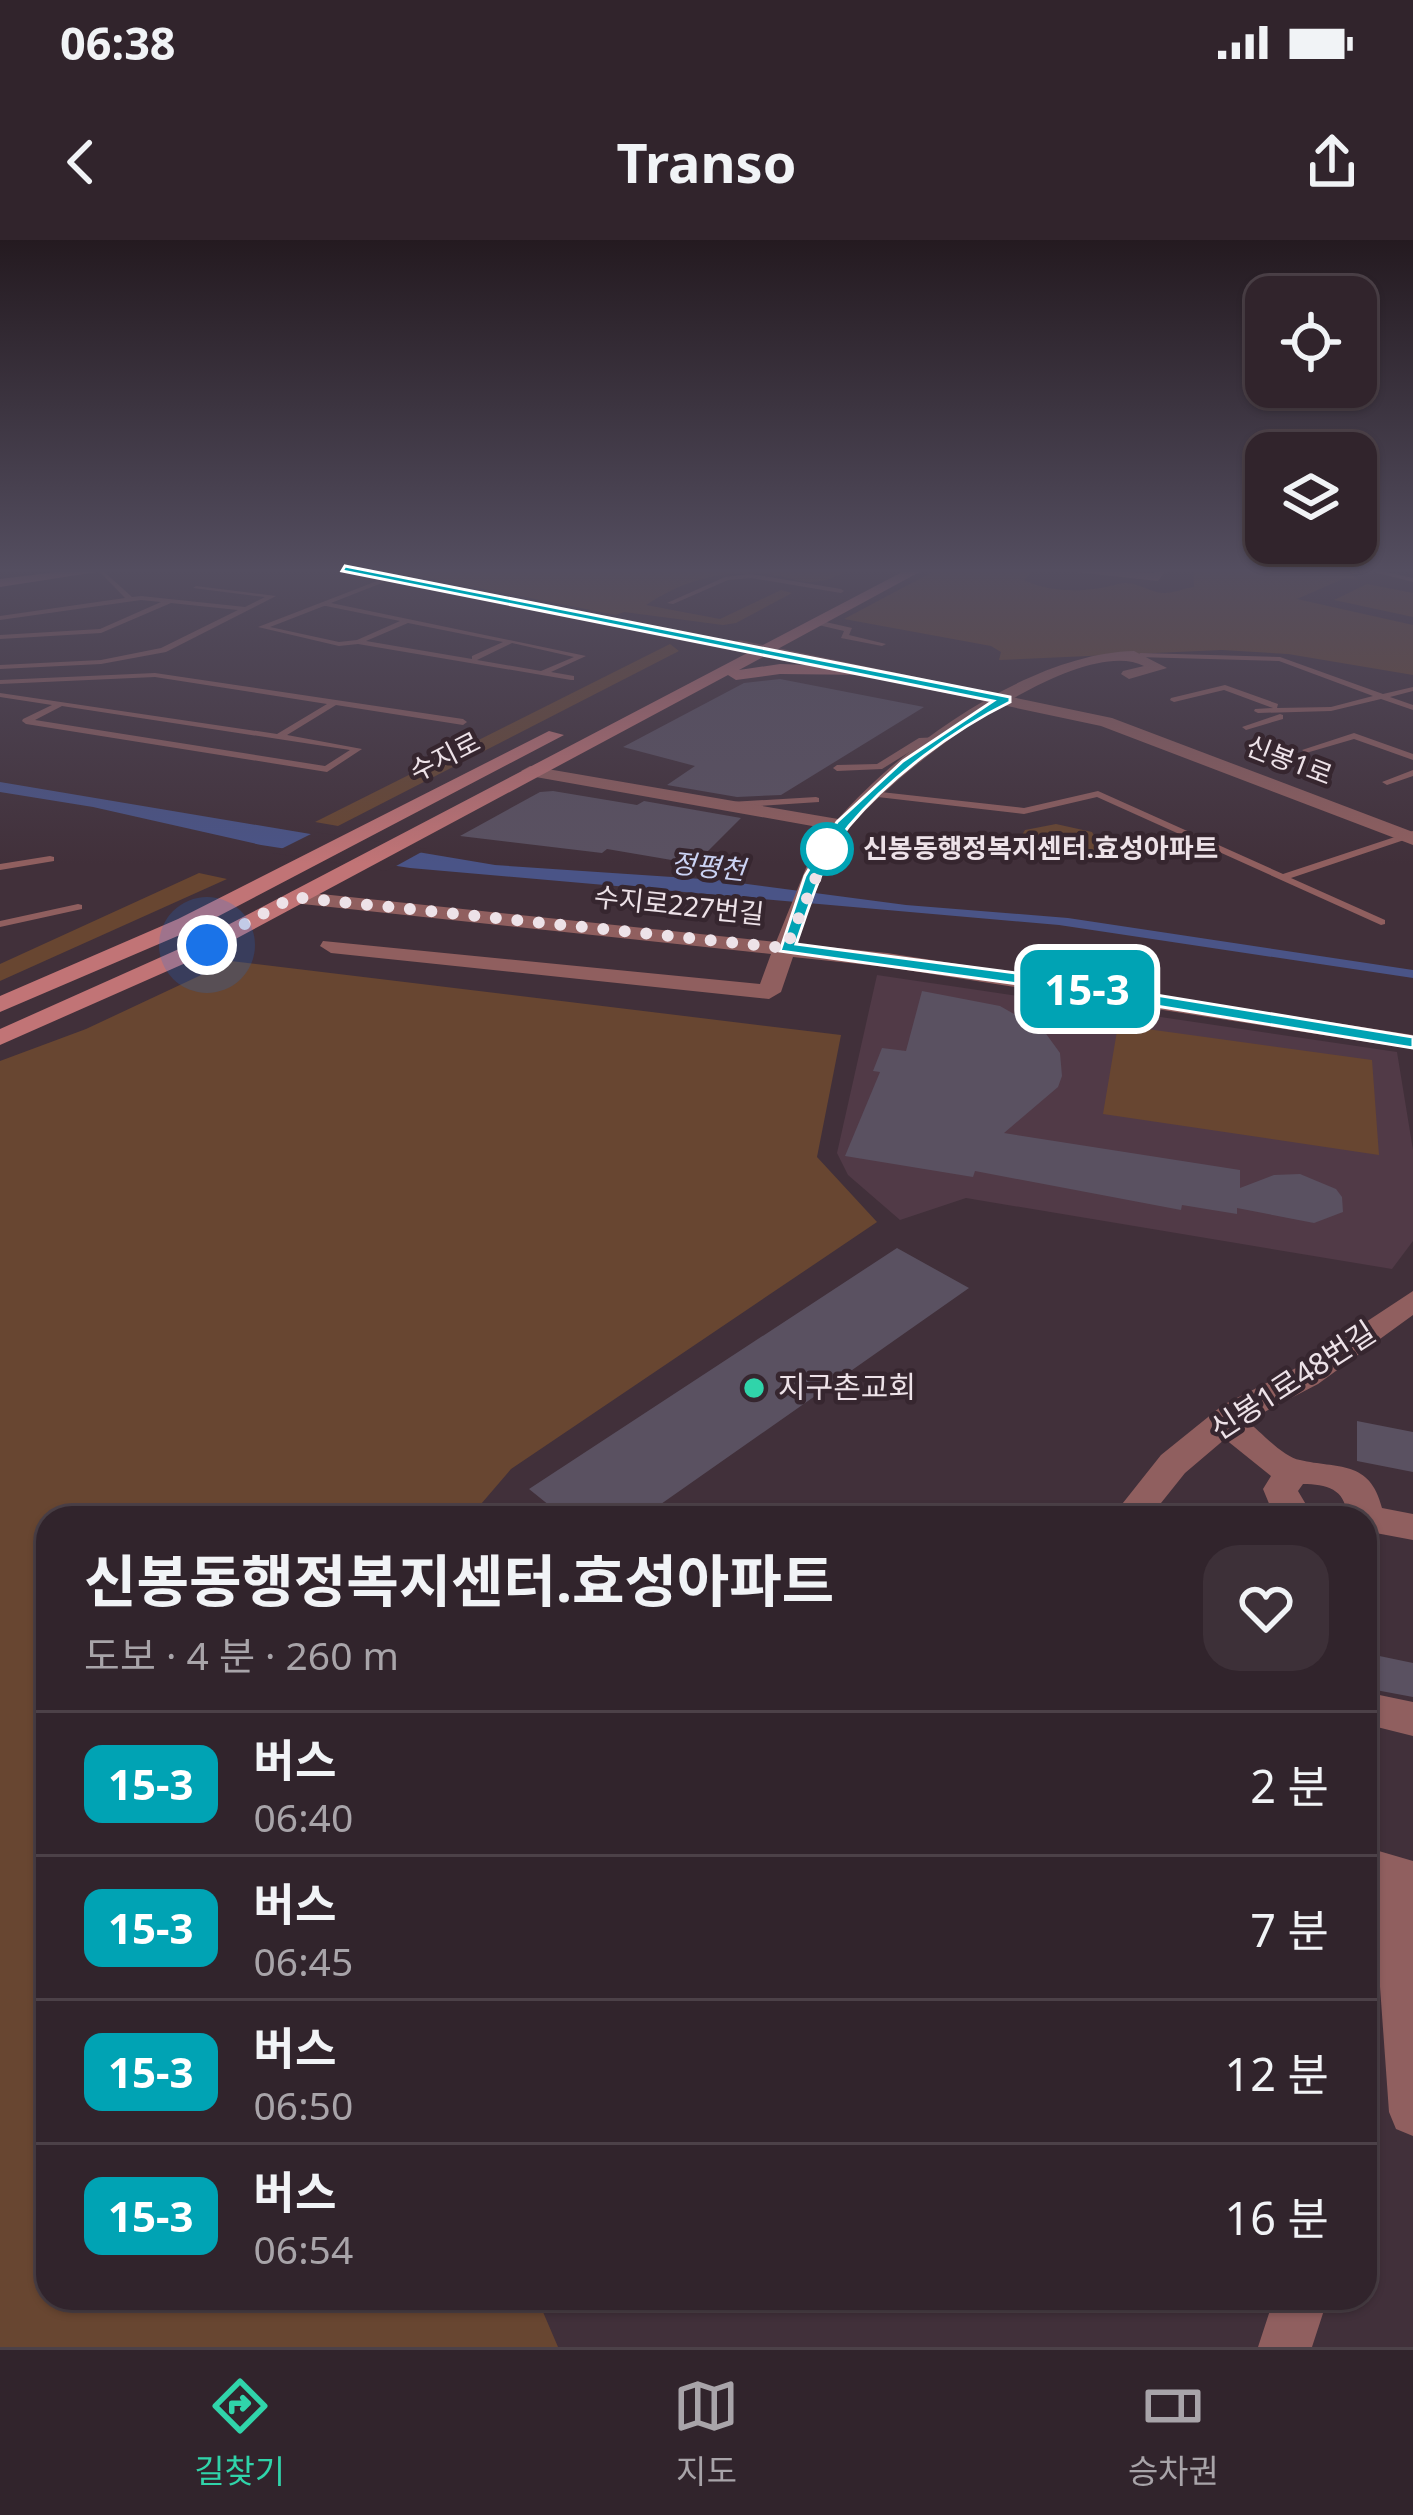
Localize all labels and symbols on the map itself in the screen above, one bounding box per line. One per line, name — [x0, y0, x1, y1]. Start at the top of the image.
street label: 수지로 — [403, 722, 486, 789]
street label: 신봉1로 — [1241, 726, 1338, 793]
marker: 신봉동행정복지센터.효성아파트 — [802, 824, 852, 874]
place label: 신봉동행정복지센터.효성아파트 — [863, 829, 1218, 866]
water label: 정평천 — [669, 843, 750, 888]
street label: 수지로227번길 — [592, 877, 766, 932]
your location — [177, 915, 237, 975]
line badge: 15-3 — [1003, 950, 1171, 1028]
street label: 신봉1로48번길 — [1202, 1311, 1383, 1449]
place label: 지구촌교회 — [778, 1366, 916, 1407]
marker: 지구촌교회 — [741, 1375, 767, 1401]

